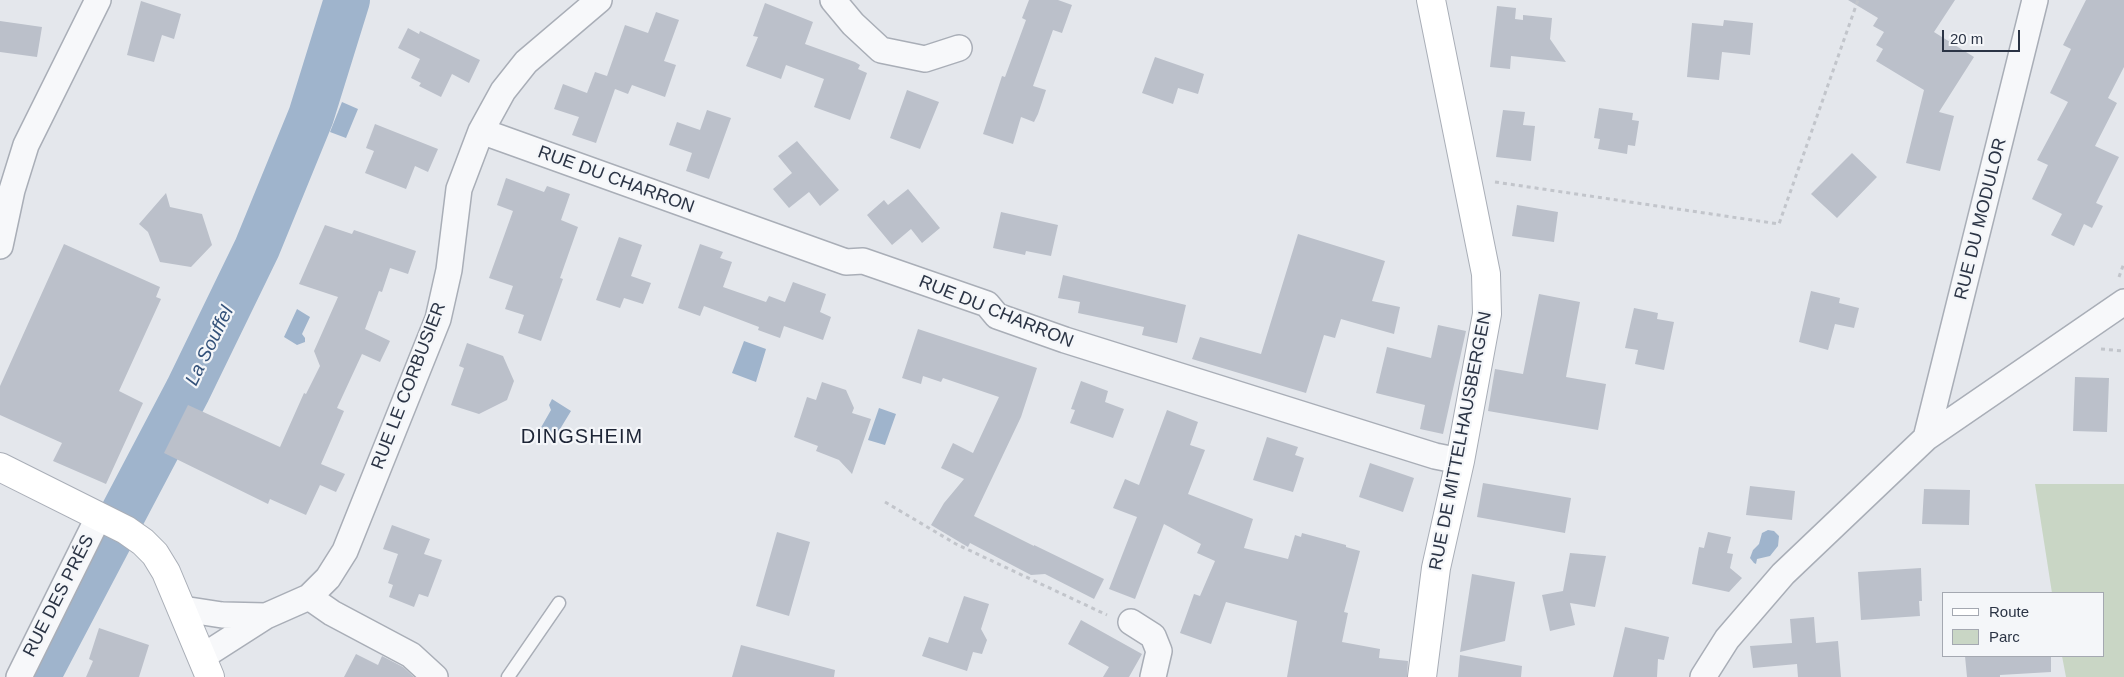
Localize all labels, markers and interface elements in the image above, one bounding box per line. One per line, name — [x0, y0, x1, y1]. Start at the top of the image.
scale bar — [1944, 20, 2022, 52]
text: 20 m — [1950, 30, 1983, 47]
street label: RUE DU MODULOR — [1950, 136, 2012, 302]
street label: RUE DU CHARRON — [535, 142, 697, 218]
street label: RUE DU CHARRON — [915, 271, 1077, 353]
street label: RUE LE CORBUSIER — [367, 299, 451, 473]
water label: La Souffel — [181, 303, 239, 389]
street label: RUE DE MITTELHAUSBERGEN — [1425, 310, 1497, 572]
district label: DINGSHEIM — [520, 425, 644, 449]
street label: RUE DES PRÉS — [19, 531, 99, 661]
legend — [1942, 592, 2104, 657]
text: Route — [1989, 603, 2029, 620]
text: Parc — [1989, 628, 2020, 645]

